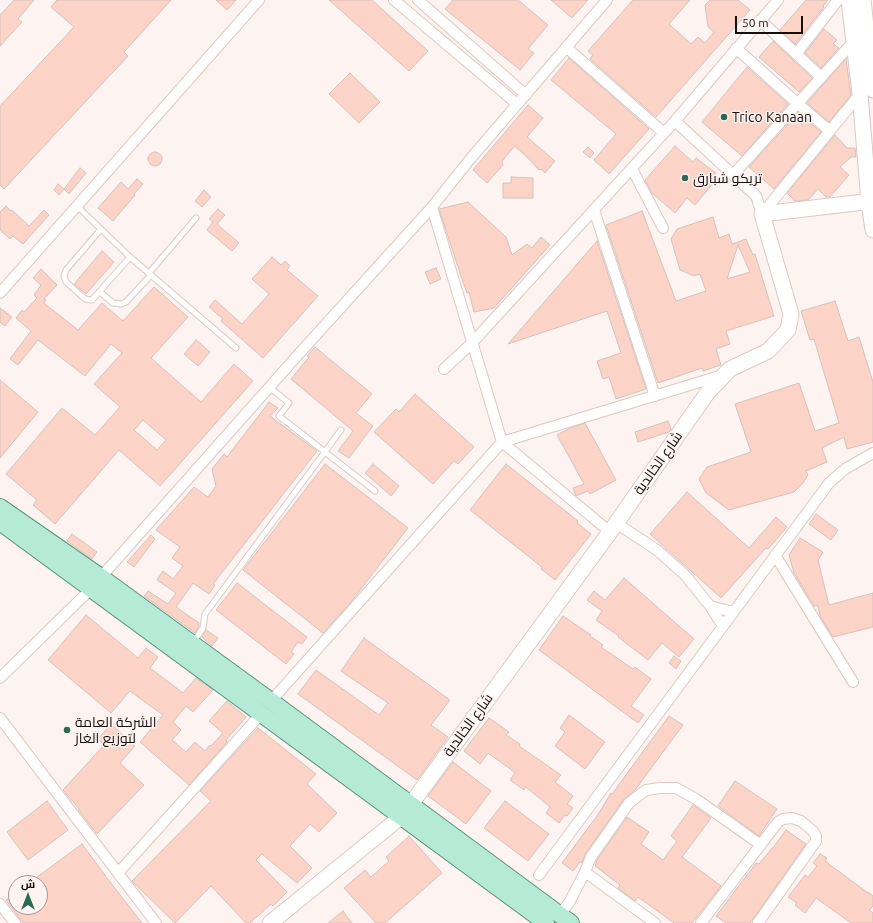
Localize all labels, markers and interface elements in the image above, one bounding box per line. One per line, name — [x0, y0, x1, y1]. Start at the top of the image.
scale bar — [737, 8, 805, 34]
text: 50 m — [742, 16, 769, 29]
place label: Trico Kanaan — [732, 109, 812, 125]
marker: Trico Kanaan — [719, 112, 729, 122]
place label: تريكو شبارق — [693, 170, 762, 186]
marker: تريكو شبارق — [680, 173, 690, 183]
street label: شارع الخالدية — [630, 428, 686, 498]
street label: شارع الخالدية — [440, 690, 496, 760]
place label: الشركة العامة لتوزيع الغاز — [75, 714, 156, 746]
marker: الشركة العامة لتوزيع الغاز — [62, 725, 72, 735]
north arrow — [8, 875, 48, 915]
text: ش — [21, 878, 35, 890]

